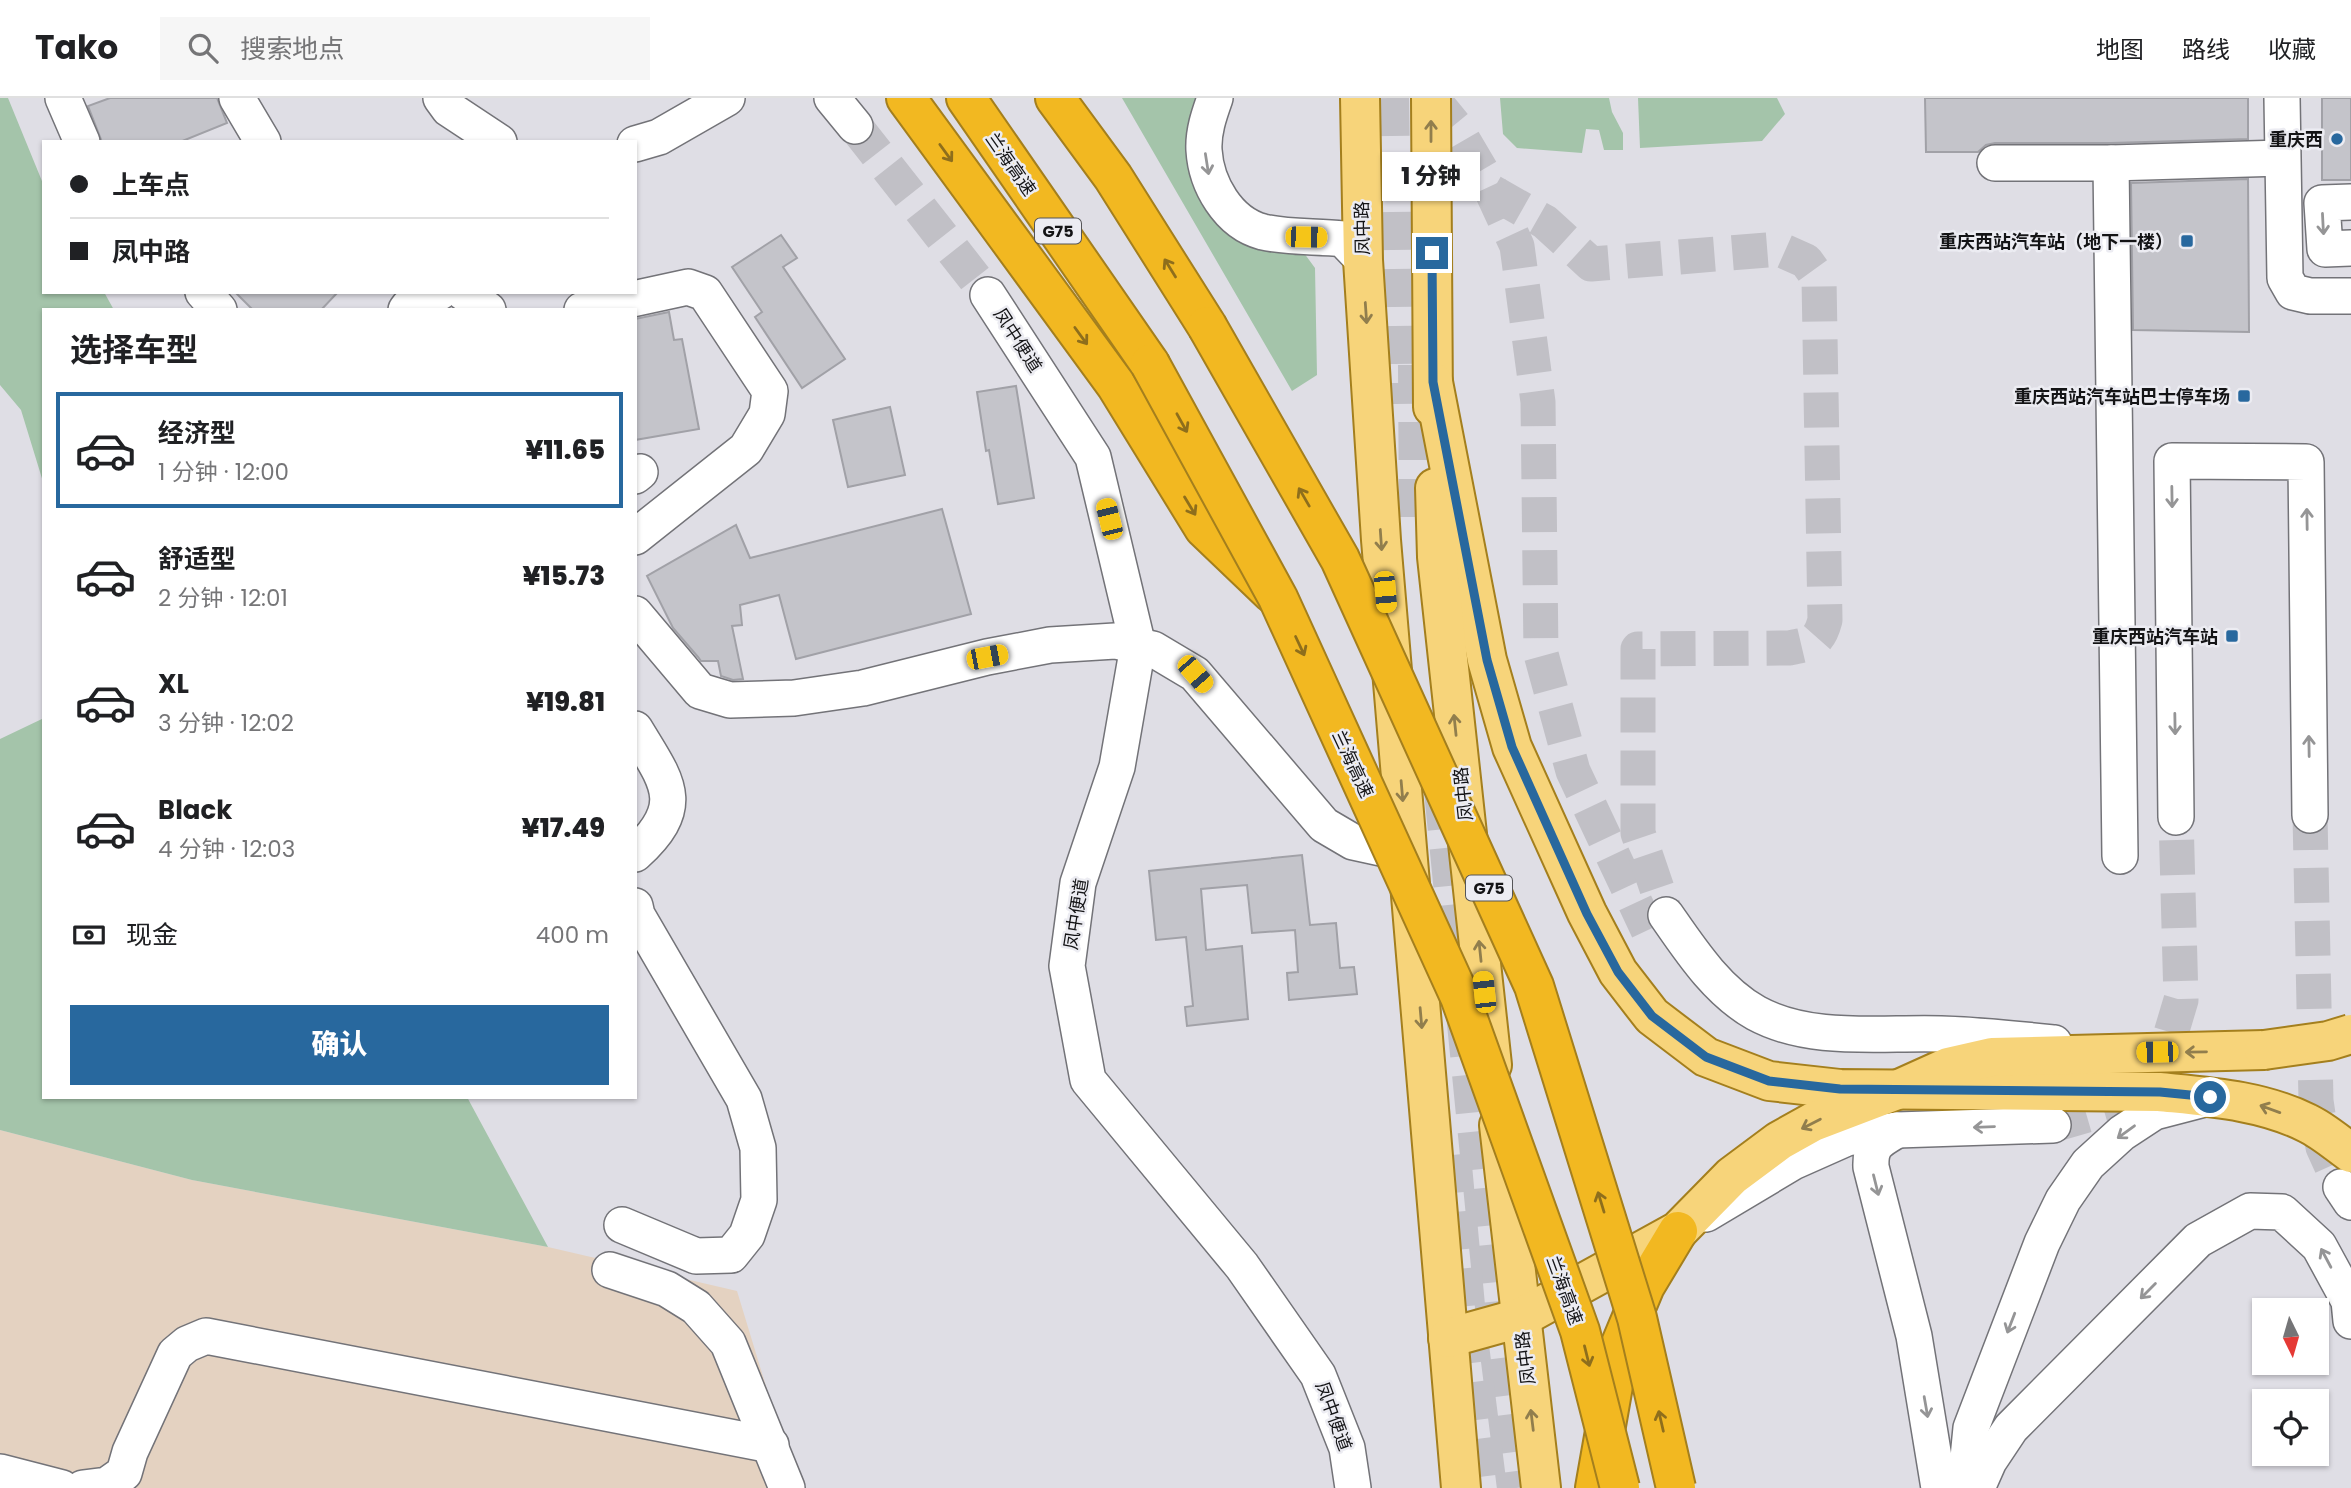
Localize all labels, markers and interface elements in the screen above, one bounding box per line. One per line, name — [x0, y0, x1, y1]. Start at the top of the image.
search box — [160, 17, 650, 80]
text: Tako — [35, 24, 118, 71]
icon: search — [184, 29, 222, 67]
text: 搜索地点 — [240, 31, 344, 67]
text: 地图 — [2096, 33, 2144, 66]
text: 路线 — [2182, 33, 2230, 66]
text: 收藏 — [2268, 33, 2316, 66]
one-way arrow — [1424, 119, 1438, 142]
street label: 兰海高速 — [980, 127, 1042, 201]
place label: 重庆西 — [2269, 127, 2323, 152]
marker: 重庆西 — [2329, 131, 2345, 147]
one-way arrow — [939, 143, 953, 162]
callout: 1 分钟 — [1383, 152, 1481, 200]
one-way arrow — [1200, 153, 1213, 175]
text: 1 分钟 — [1401, 160, 1461, 192]
text: 上车点 — [112, 167, 190, 203]
street label: 凤中路 — [1349, 201, 1375, 255]
one-way arrow — [2317, 213, 2330, 236]
road number: G75 — [1035, 218, 1081, 244]
car — [1285, 226, 1328, 248]
place label: 重庆西站汽车站（地下一楼） — [1939, 229, 2173, 254]
marker: 重庆西站汽车站（地下一楼） — [2179, 233, 2195, 249]
text: 凤中路 — [112, 234, 190, 270]
route end — [1416, 237, 1448, 269]
one-way arrow — [1163, 259, 1177, 279]
one-way arrow — [1360, 301, 1373, 324]
street label: 凤中便道 — [988, 303, 1048, 377]
text: 选择车型 — [70, 327, 198, 372]
one-way arrow — [1073, 327, 1088, 345]
place label: 重庆西站汽车站巴士停车场 — [2014, 384, 2230, 409]
marker: 重庆西站汽车站巴士停车场 — [2236, 388, 2252, 404]
one-way arrow — [1175, 413, 1189, 433]
text: 经济型 — [158, 415, 236, 451]
icon: car — [74, 419, 137, 482]
text: ¥11.65 — [525, 432, 605, 468]
text: 1 分钟 · 12:00 — [158, 456, 289, 488]
one-way arrow — [2165, 485, 2179, 508]
one-way arrow — [1297, 488, 1311, 508]
one-way arrow — [1183, 495, 1197, 515]
car — [1094, 496, 1125, 542]
one-way arrow — [2300, 508, 2314, 531]
one-way arrow — [1375, 528, 1388, 551]
text: 舒适型 — [158, 541, 236, 577]
icon: car — [74, 545, 137, 608]
text: ¥15.73 — [522, 558, 605, 594]
car — [1373, 570, 1398, 614]
text: 2 分钟 · 12:01 — [158, 582, 288, 614]
place label: 重庆西站汽车站 — [2092, 624, 2218, 649]
marker: 重庆西站汽车站 — [2224, 628, 2240, 644]
one-way arrow — [1294, 636, 1307, 657]
car — [965, 643, 1010, 671]
car — [1174, 651, 1217, 697]
text: XL — [158, 666, 189, 702]
icon: car — [74, 671, 137, 734]
text: ¥19.81 — [526, 684, 605, 720]
text: 3 分钟 · 12:02 — [158, 707, 294, 739]
one-way arrow — [2168, 713, 2182, 736]
one-way arrow — [1448, 714, 1461, 736]
street label: 兰海高速 — [1326, 726, 1380, 802]
one-way arrow — [2302, 735, 2316, 758]
street label: 凤中路 — [1448, 766, 1478, 822]
one-way arrow — [1396, 779, 1409, 802]
text: Black — [158, 792, 232, 828]
icon: car — [74, 797, 137, 860]
text: ¥17.49 — [522, 810, 605, 846]
text: 4 分钟 · 12:03 — [158, 833, 295, 865]
street label: 凤中便道 — [1058, 876, 1094, 952]
road number: G75 — [1466, 876, 1512, 901]
icon: cash — [70, 916, 108, 954]
text: 现金 — [126, 917, 178, 953]
text: 400 m — [536, 919, 609, 951]
one-way arrow — [1473, 940, 1486, 963]
car — [1472, 970, 1497, 1014]
button: 确认 — [70, 1005, 609, 1085]
one-way arrow — [1415, 1006, 1428, 1029]
car — [2136, 1041, 2179, 1063]
one-way arrow — [2185, 1045, 2208, 1059]
route start — [2194, 1081, 2226, 1113]
one-way arrow — [2260, 1102, 2282, 1114]
one-way arrow — [1801, 1117, 1822, 1131]
one-way arrow — [1973, 1121, 1996, 1134]
one-way arrow — [2117, 1124, 2136, 1139]
one-way arrow — [1870, 1173, 1883, 1196]
one-way arrow — [1594, 1191, 1607, 1213]
one-way arrow — [2319, 1249, 2333, 1269]
street label: 兰海高速 — [1541, 1252, 1589, 1328]
one-way arrow — [2140, 1282, 2157, 1299]
north arrow — [2252, 1298, 2329, 1376]
map controls — [2252, 1298, 2329, 1466]
one-way arrow — [2004, 1312, 2017, 1334]
street label: 凤中路 — [1509, 1330, 1541, 1386]
one-way arrow — [1581, 1345, 1594, 1367]
street label: 凤中便道 — [1310, 1378, 1358, 1454]
button: locate — [2252, 1389, 2329, 1466]
one-way arrow — [1920, 1395, 1933, 1417]
one-way arrow — [1526, 1409, 1539, 1432]
one-way arrow — [1654, 1411, 1667, 1433]

